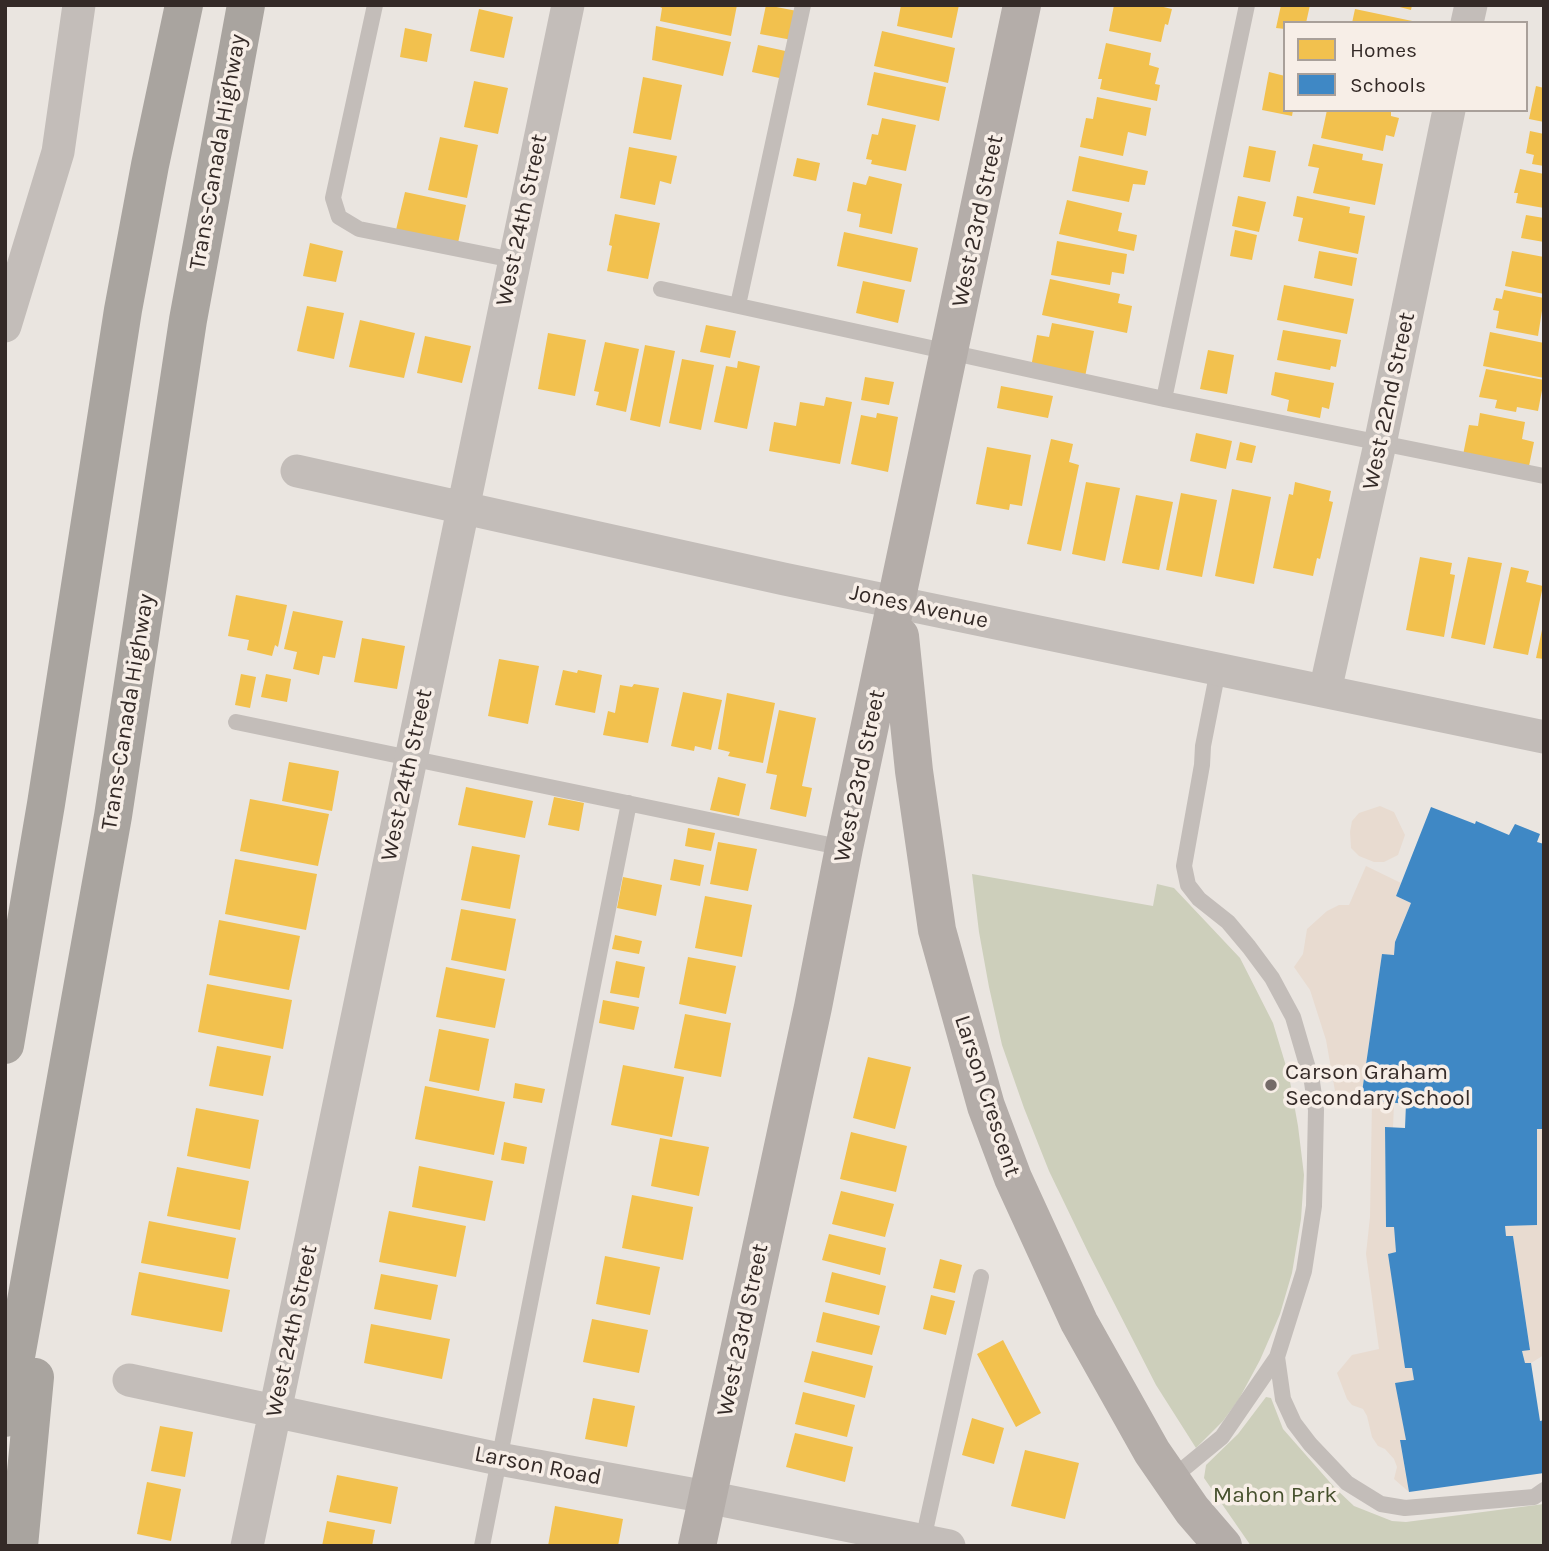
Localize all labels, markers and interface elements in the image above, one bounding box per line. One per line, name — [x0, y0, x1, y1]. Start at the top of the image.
legend — [1283, 21, 1528, 112]
street label: Trans-Canada Highway — [184, 32, 252, 272]
text: Homes — [1350, 38, 1417, 62]
text: Schools — [1350, 73, 1426, 97]
street label: West 24th Street — [490, 131, 554, 309]
street label: West 23rd Street — [946, 132, 1010, 310]
street label: West 22nd Street — [1357, 310, 1421, 492]
street label: Jones Avenue — [847, 579, 991, 635]
street label: Trans-Canada Highway — [96, 592, 160, 832]
street label: West 24th Street — [375, 686, 439, 864]
street label: West 23rd Street — [828, 687, 892, 865]
street label: Larson Crescent — [948, 1012, 1026, 1180]
place label: Carson Graham Secondary School — [1285, 1058, 1471, 1112]
marker: Carson Graham Secondary School — [1263, 1077, 1279, 1093]
street label: West 23rd Street — [711, 1241, 775, 1419]
street label: West 24th Street — [260, 1242, 324, 1420]
street label: Larson Road — [472, 1440, 604, 1492]
park label: Mahon Park — [1213, 1481, 1337, 1509]

